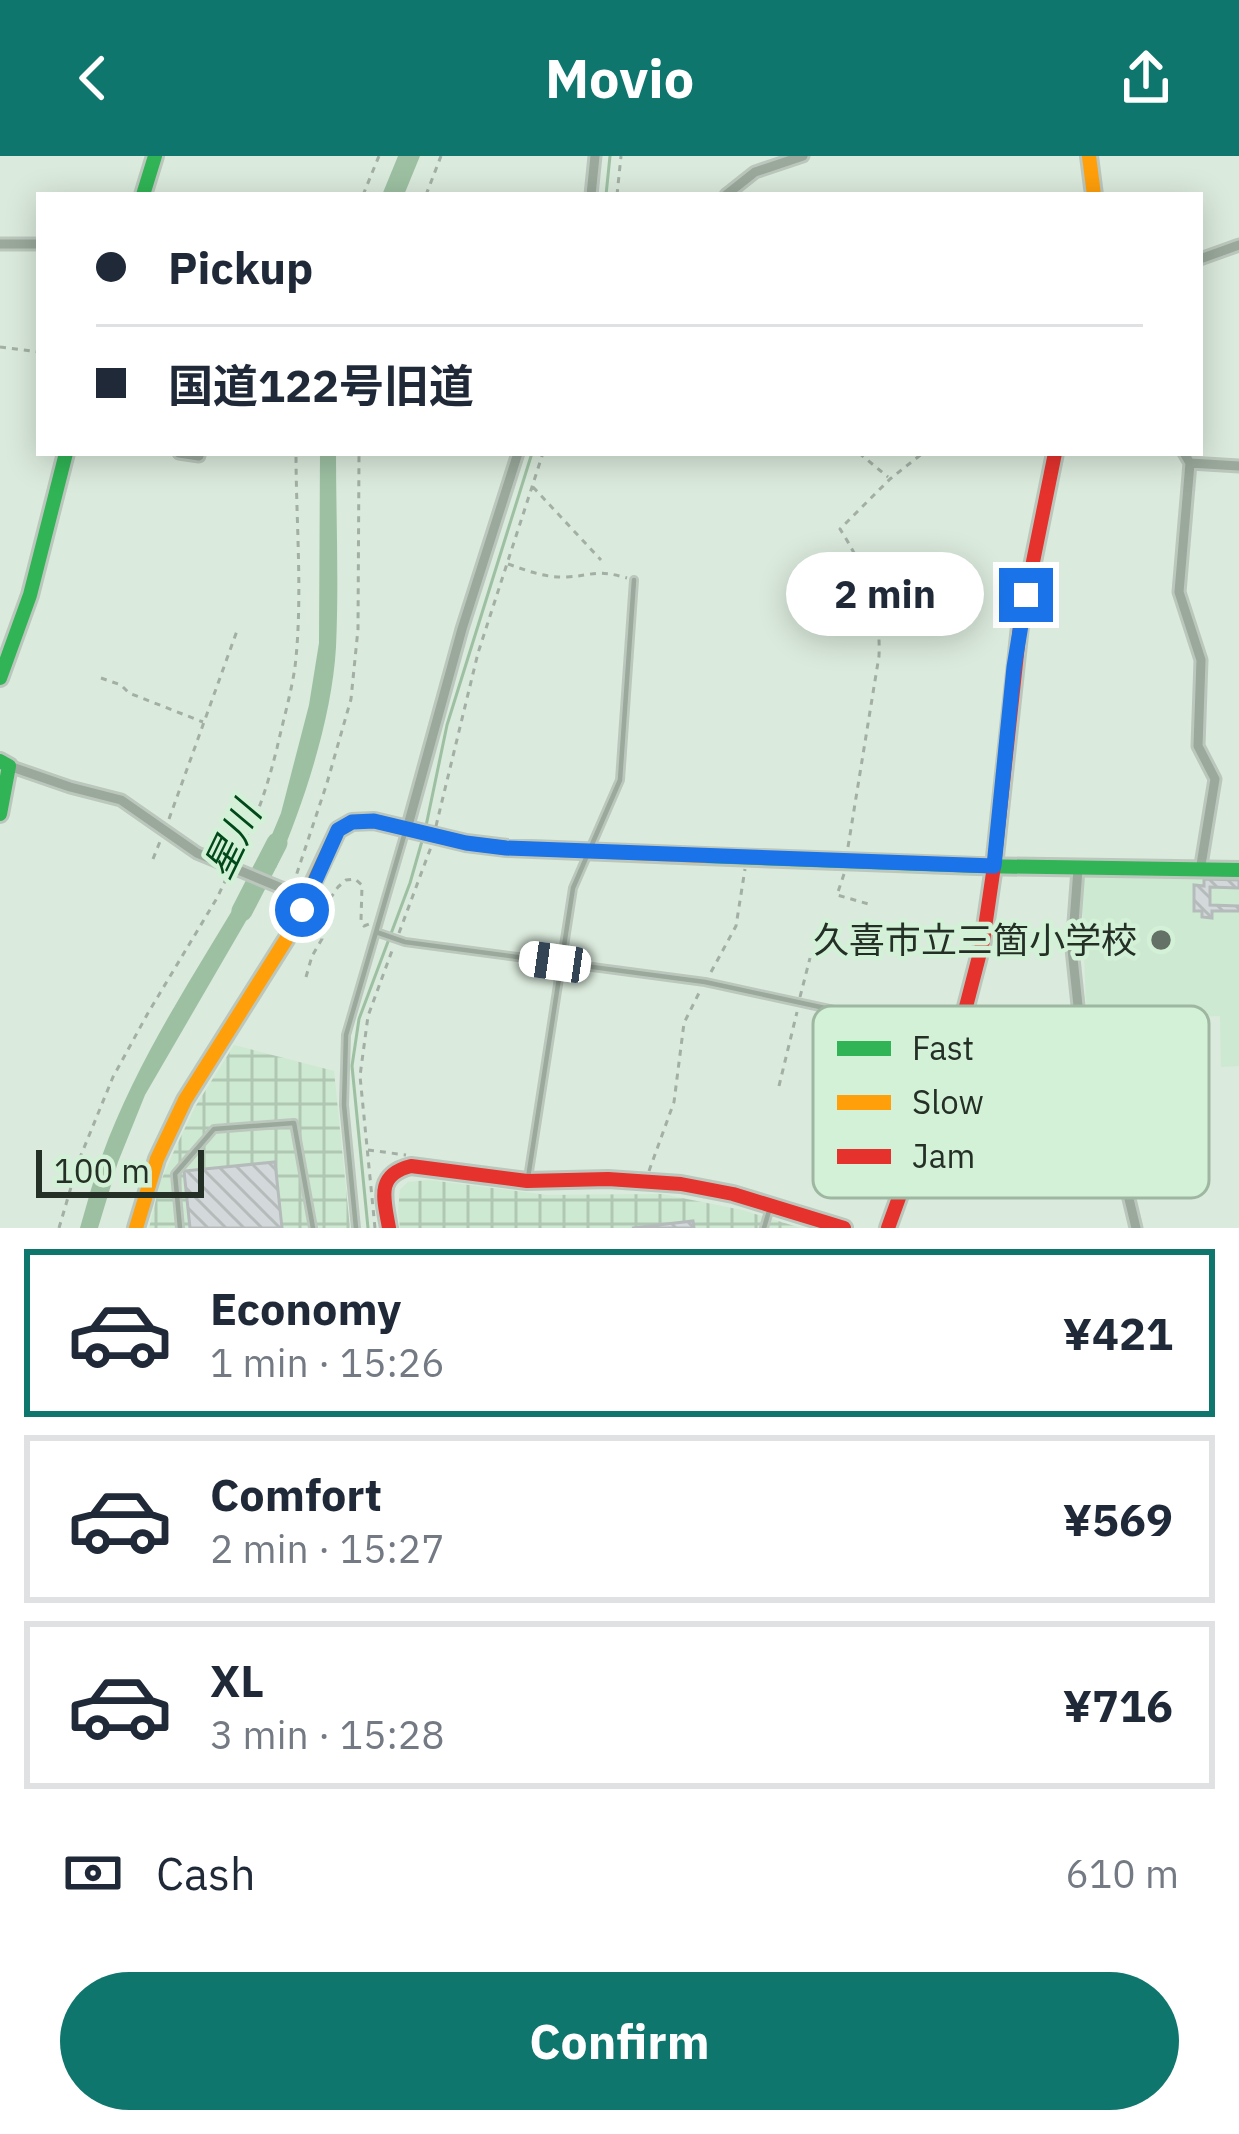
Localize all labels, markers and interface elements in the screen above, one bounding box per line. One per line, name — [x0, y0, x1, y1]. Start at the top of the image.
text: Movio — [545, 43, 694, 113]
icon: back — [60, 45, 126, 111]
icon: share — [1113, 45, 1179, 111]
text: Pickup — [168, 238, 313, 296]
text: 国道122号旧道 — [168, 356, 474, 414]
callout: 2 min — [786, 553, 984, 637]
text: 2 min — [834, 568, 936, 619]
route end — [999, 568, 1053, 622]
water label: 星川 — [192, 790, 273, 886]
route start — [275, 883, 329, 937]
place label: 久喜市立三箇小学校 — [813, 916, 1137, 963]
marker: 久喜市立三箇小学校 — [1148, 927, 1174, 953]
car — [517, 939, 593, 985]
legend — [813, 1006, 1209, 1198]
text: Fast — [912, 1026, 974, 1069]
text: Slow — [912, 1080, 984, 1123]
text: Jam — [912, 1134, 975, 1177]
scale bar — [36, 1144, 204, 1197]
text: 100 m — [54, 1149, 150, 1192]
icon: car — [66, 1279, 174, 1387]
text: Economy — [210, 1279, 401, 1337]
text: ¥421 — [1063, 1304, 1173, 1362]
text: 1 min · 15:26 — [210, 1337, 445, 1388]
icon: car — [66, 1465, 174, 1573]
text: Comfort — [210, 1465, 382, 1523]
text: ¥569 — [1063, 1490, 1173, 1548]
text: 2 min · 15:27 — [210, 1523, 445, 1574]
icon: car — [66, 1651, 174, 1759]
text: XL — [210, 1651, 264, 1709]
text: ¥716 — [1063, 1676, 1173, 1734]
text: 3 min · 15:28 — [210, 1709, 445, 1760]
icon: cash — [60, 1840, 126, 1906]
text: Cash — [156, 1844, 255, 1902]
text: 610 m — [1066, 1848, 1179, 1899]
button: Confirm — [60, 1972, 1179, 2110]

